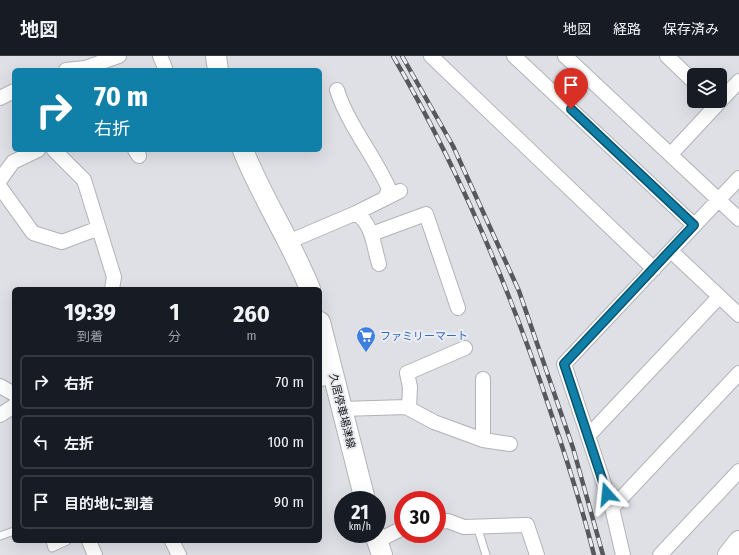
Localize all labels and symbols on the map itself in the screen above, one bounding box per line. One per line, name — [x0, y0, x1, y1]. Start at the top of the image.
pin — [554, 68, 588, 109]
supermarket icon: ファミリーマート — [355, 325, 377, 353]
place label: ファミリーマート — [380, 330, 468, 343]
street label: 久居停車場津線 — [326, 372, 358, 450]
position arrow — [586, 473, 628, 515]
speed limit sign: 30 — [394, 491, 446, 543]

